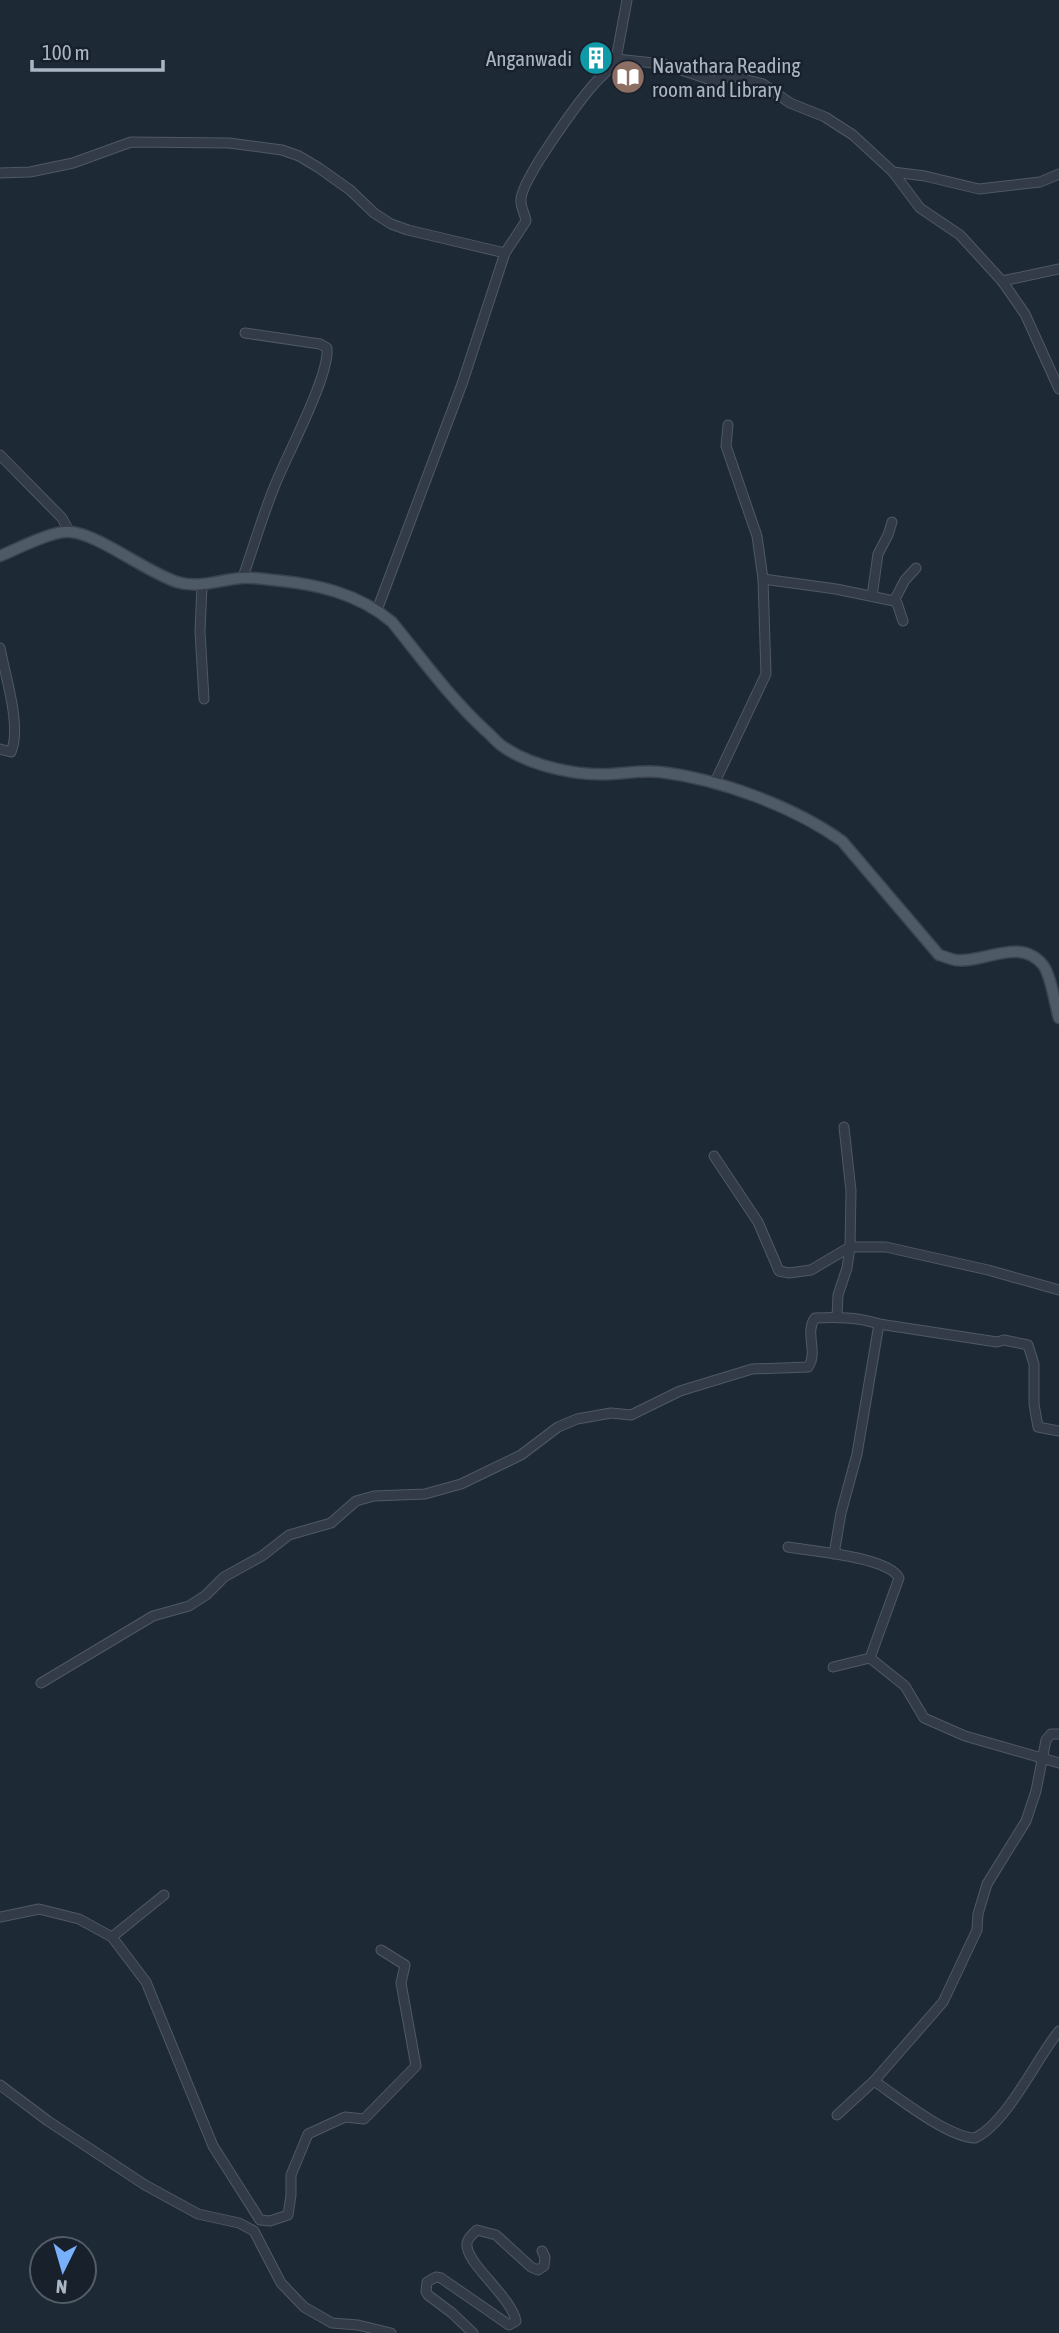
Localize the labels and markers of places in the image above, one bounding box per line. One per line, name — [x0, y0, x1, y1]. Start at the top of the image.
building icon: Anganwadi — [577, 39, 615, 77]
place label: Anganwadi — [486, 46, 572, 70]
place label: Navathara Reading room and Library — [652, 53, 801, 101]
library icon: Navathara Reading room and Library — [609, 58, 647, 96]

